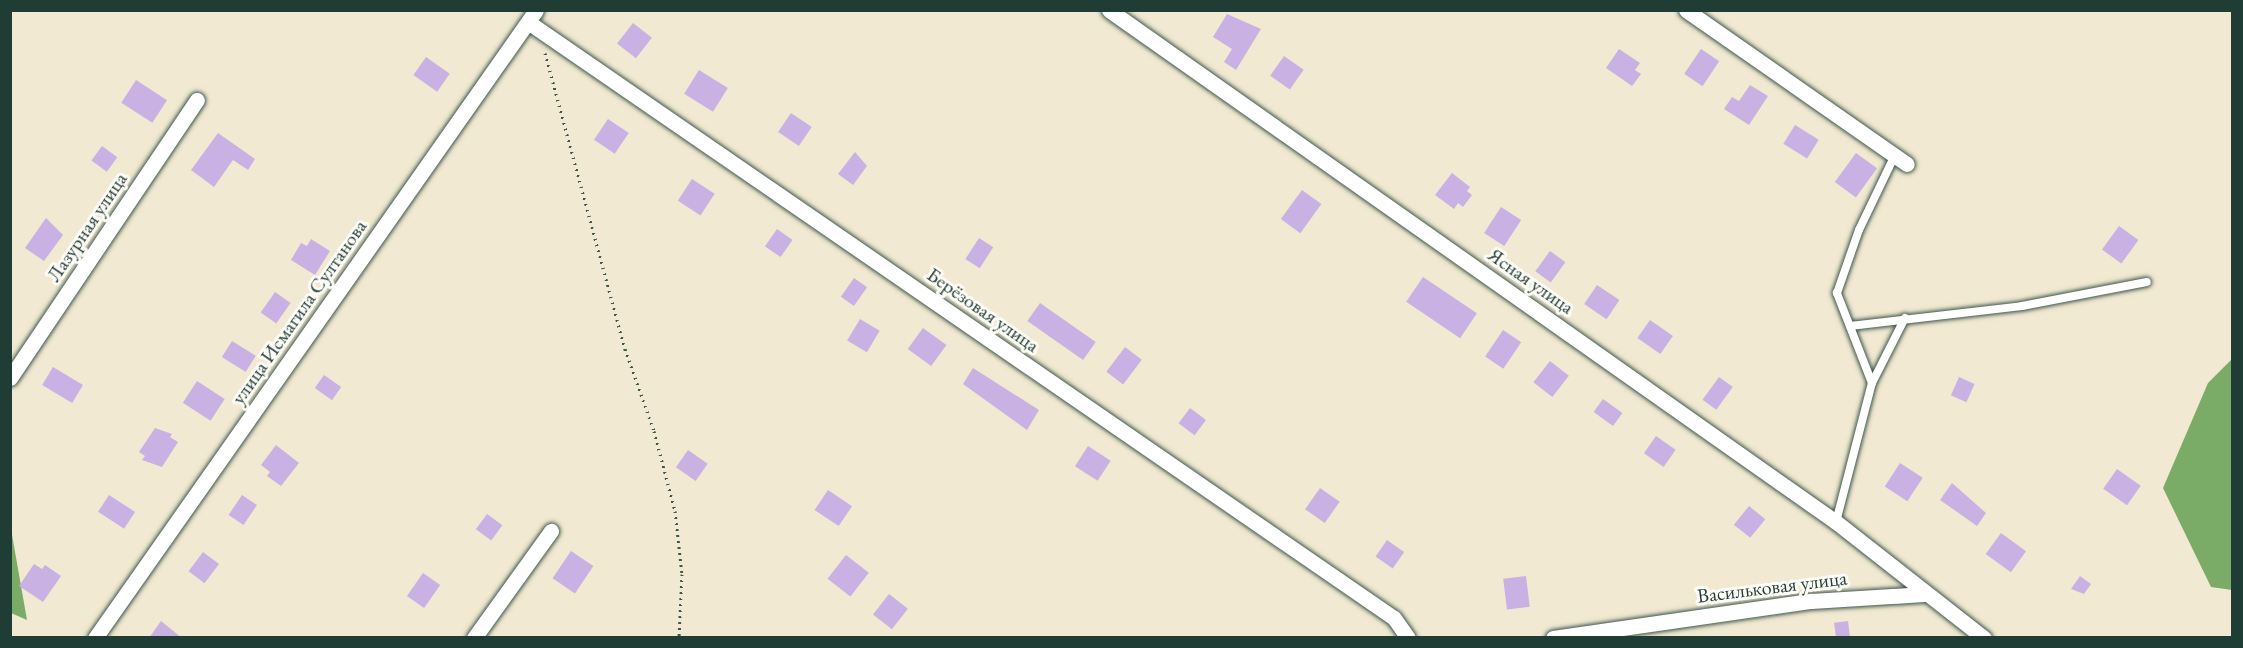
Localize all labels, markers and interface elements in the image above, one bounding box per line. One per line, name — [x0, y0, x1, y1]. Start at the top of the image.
street label: Лазурная улица — [42, 168, 132, 286]
street label: улица Исмагила Султанова — [226, 215, 372, 409]
street label: Ясная улица — [1483, 243, 1579, 319]
street label: Берёзовая улица — [922, 262, 1044, 358]
street label: Васильковая улица — [1696, 566, 1848, 608]

